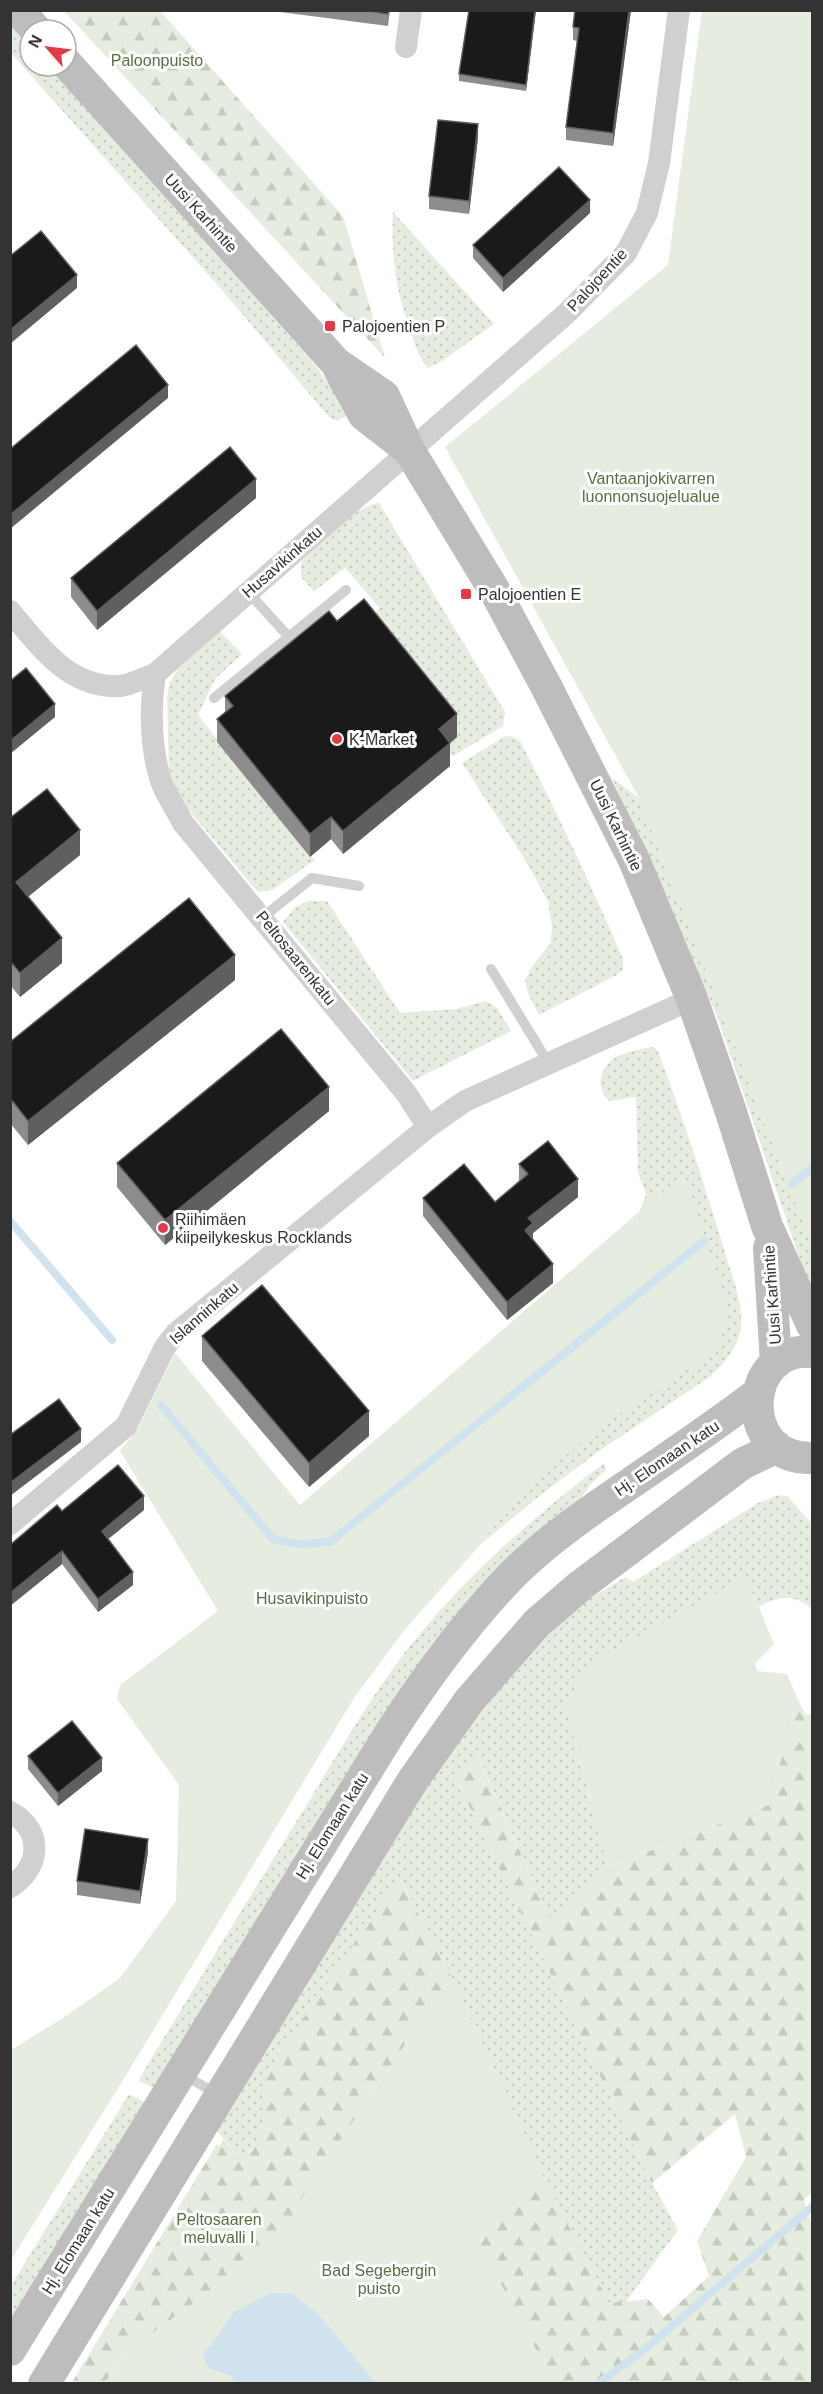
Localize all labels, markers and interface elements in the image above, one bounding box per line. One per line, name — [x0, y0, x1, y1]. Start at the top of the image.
north arrow — [18, 18, 78, 78]
text: N — [25, 32, 45, 50]
park label: Paloonpuisto — [111, 52, 203, 69]
street label: Uusi Karhintie — [161, 170, 241, 256]
street label: Palojoentie — [564, 245, 630, 315]
place label: Palojoentien P — [342, 318, 445, 335]
marker: Palojoentien P — [323, 319, 337, 333]
park label: Vantaanjokivarren luonnonsuojelualue — [582, 470, 720, 505]
street label: Husavikinkatu — [239, 523, 325, 601]
place label: Palojoentien E — [478, 586, 581, 603]
marker: Palojoentien E — [459, 587, 473, 601]
place label: K-Market — [349, 731, 414, 748]
marker: K-Market — [330, 732, 344, 746]
street label: Uusi Karhintie — [587, 777, 646, 874]
street label: Peltosaarenkatu — [253, 908, 339, 1008]
place label: Riihimäen kiipeilykeskus Rocklands — [175, 1211, 352, 1246]
marker: Riihimäen kiipeilykeskus Rocklands — [156, 1221, 170, 1235]
street label: Uusi Karhintie — [760, 1245, 784, 1345]
street label: Islanninkatu — [166, 1279, 242, 1347]
street label: Hj. Elomaan katu — [612, 1417, 722, 1499]
park label: Husavikinpuisto — [256, 1590, 368, 1607]
street label: Hj. Elomaan katu — [293, 1770, 371, 1882]
street label: Hj. Elomaan katu — [39, 2185, 117, 2297]
park label: Peltosaaren meluvalli I — [176, 2211, 262, 2246]
park label: Bad Segebergin puisto — [322, 2262, 436, 2297]

